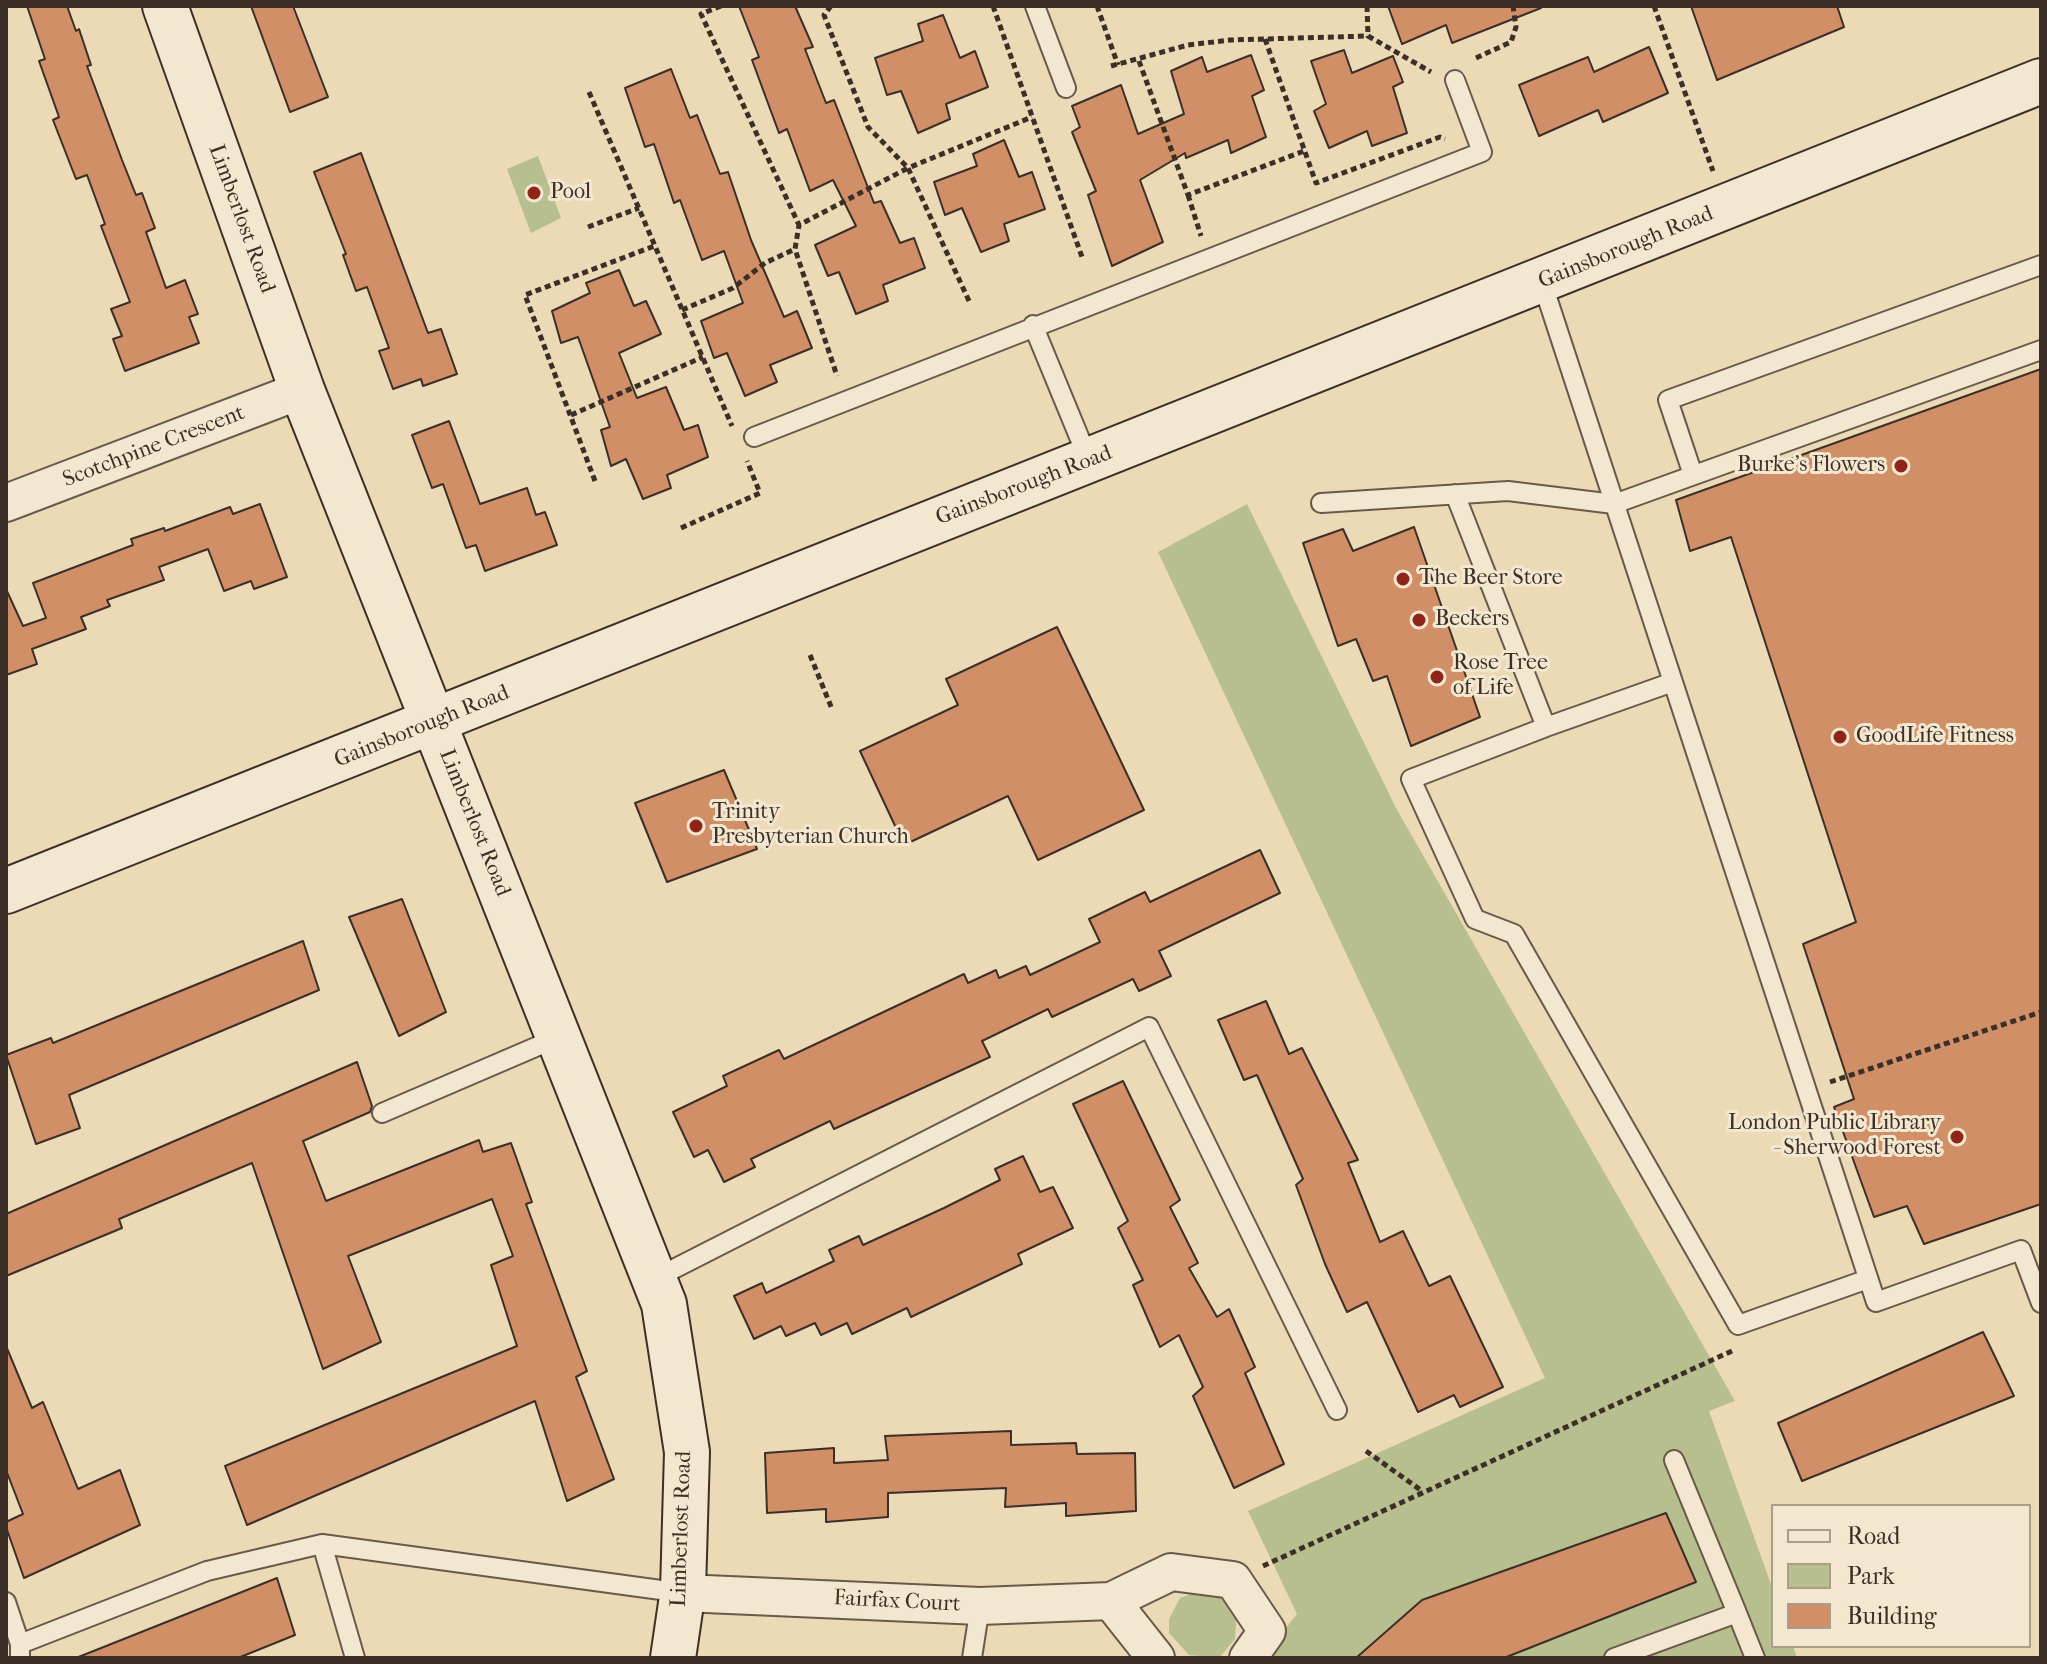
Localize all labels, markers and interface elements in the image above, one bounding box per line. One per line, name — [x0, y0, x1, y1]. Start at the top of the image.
street label: Limberlost Road — [202, 141, 280, 297]
place label: Pool — [550, 180, 591, 206]
marker: Pool — [525, 184, 543, 202]
street label: Gainsborough Road — [1535, 201, 1717, 295]
street label: Scotchpine Crescent — [59, 400, 249, 494]
street label: Gainsborough Road — [932, 440, 1116, 532]
place label: Burke's Flowers — [1737, 453, 1885, 479]
marker: Burke's Flowers — [1892, 457, 1910, 475]
place label: The Beer Store — [1419, 566, 1563, 592]
marker: The Beer Store — [1394, 570, 1412, 588]
place label: Beckers — [1435, 607, 1509, 633]
marker: Beckers — [1410, 611, 1428, 629]
place label: Rose Tree of Life — [1453, 651, 1548, 702]
marker: Rose Tree of Life — [1428, 668, 1446, 686]
street label: Gainsborough Road — [331, 680, 513, 774]
place label: GoodLife Fitness — [1856, 724, 2014, 750]
marker: GoodLife Fitness — [1831, 728, 1849, 746]
street label: Limberlost Road — [432, 746, 516, 900]
place label: Trinity Presbyterian Church — [712, 800, 909, 852]
marker: Trinity Presbyterian Church — [687, 817, 705, 835]
place label: London Public Library - Sherwood Forest — [1728, 1111, 1941, 1162]
marker: London Public Library - Sherwood Forest — [1948, 1128, 1966, 1146]
street label: Limberlost Road — [666, 1450, 698, 1608]
legend — [1771, 1504, 2031, 1648]
text: Road — [1847, 1522, 1900, 1550]
text: Park — [1847, 1562, 1895, 1590]
street label: Fairfax Court — [833, 1585, 961, 1619]
text: Building — [1847, 1602, 1937, 1630]

